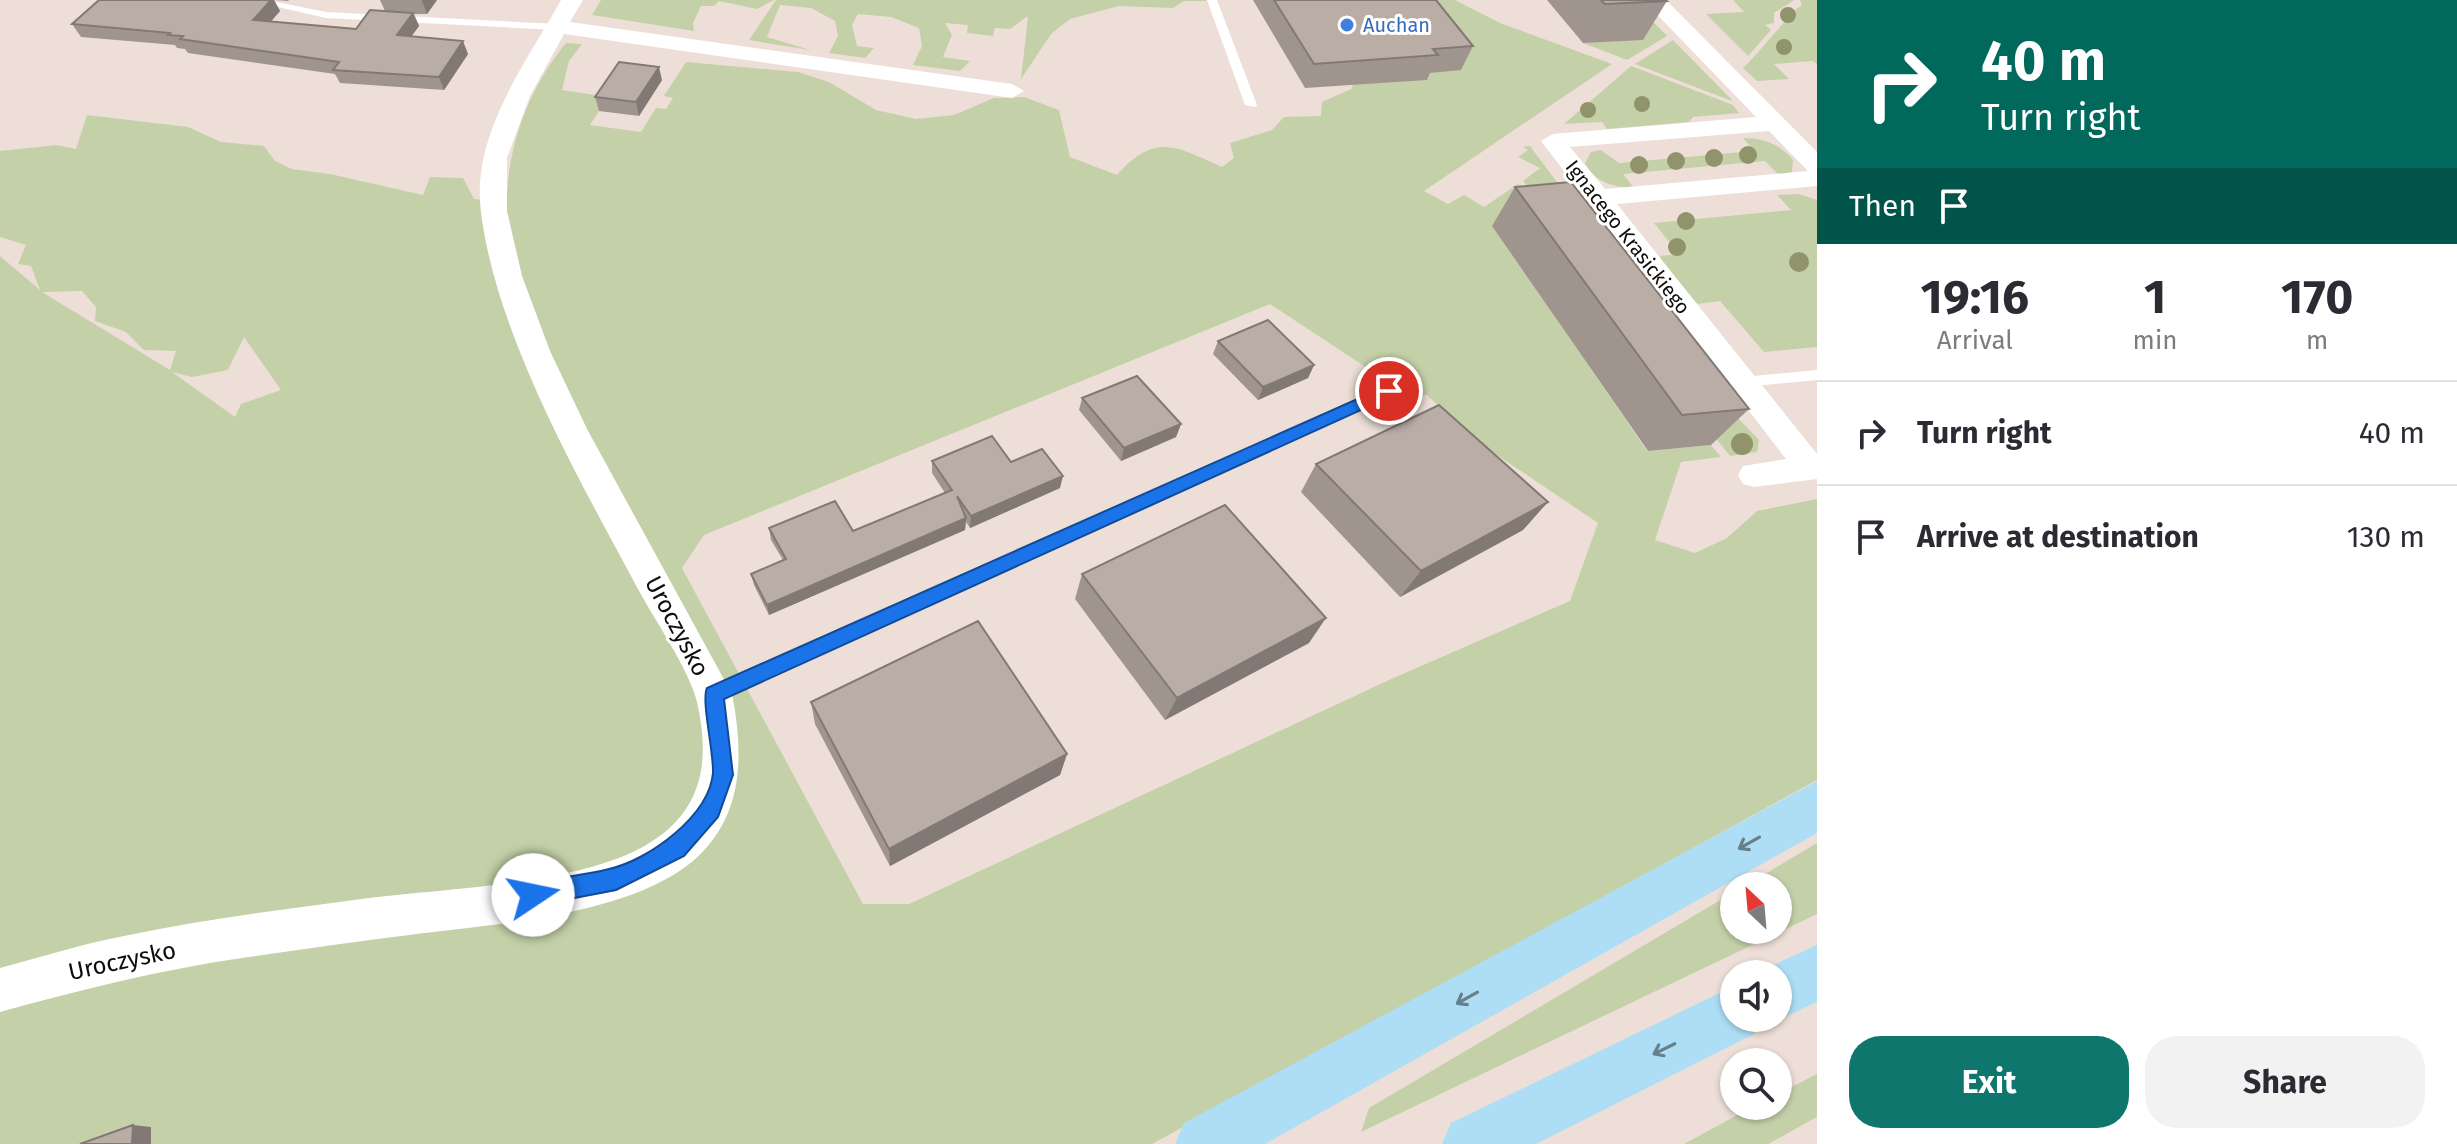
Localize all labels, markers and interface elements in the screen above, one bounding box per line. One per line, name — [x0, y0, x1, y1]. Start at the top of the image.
place label: Auchan — [1363, 13, 1430, 37]
marker: Auchan — [1338, 16, 1356, 34]
text: 40 m — [1981, 28, 2106, 95]
icon: right — [1849, 32, 1953, 136]
text: Turn right — [1981, 96, 2141, 140]
street label: Ignacego Krasickiego — [1560, 155, 1696, 319]
icon: arrive — [1932, 184, 1976, 228]
text: Then — [1849, 188, 1916, 224]
text: 19:16 — [1921, 268, 2029, 326]
text: 1 — [2144, 268, 2166, 326]
text: 170 — [2281, 268, 2353, 326]
text: Arrival — [1937, 325, 2013, 356]
text: min — [2133, 325, 2177, 356]
text: m — [2306, 325, 2328, 356]
pin — [1355, 357, 1423, 425]
icon: arrive — [1367, 369, 1411, 413]
icon: right — [1849, 411, 1893, 455]
text: Turn right — [1917, 415, 2052, 451]
text: 40 m — [2359, 415, 2425, 451]
icon: arrive — [1849, 515, 1893, 559]
text: Arrive at destination — [1917, 519, 2199, 555]
text: 130 m — [2347, 519, 2425, 555]
street label: Uroczysko — [639, 571, 715, 681]
one-way arrow — [1737, 836, 1761, 852]
position arrow — [491, 853, 575, 937]
north arrow — [1720, 872, 1792, 944]
map controls — [1720, 872, 1792, 1120]
street label: Uroczysko — [66, 936, 178, 986]
button: sound — [1720, 960, 1792, 1032]
one-way arrow — [1456, 991, 1480, 1006]
button: Exit — [1849, 1036, 2129, 1128]
button: Share — [2145, 1036, 2425, 1128]
one-way arrow — [1653, 1041, 1677, 1057]
button: search — [1720, 1048, 1792, 1120]

